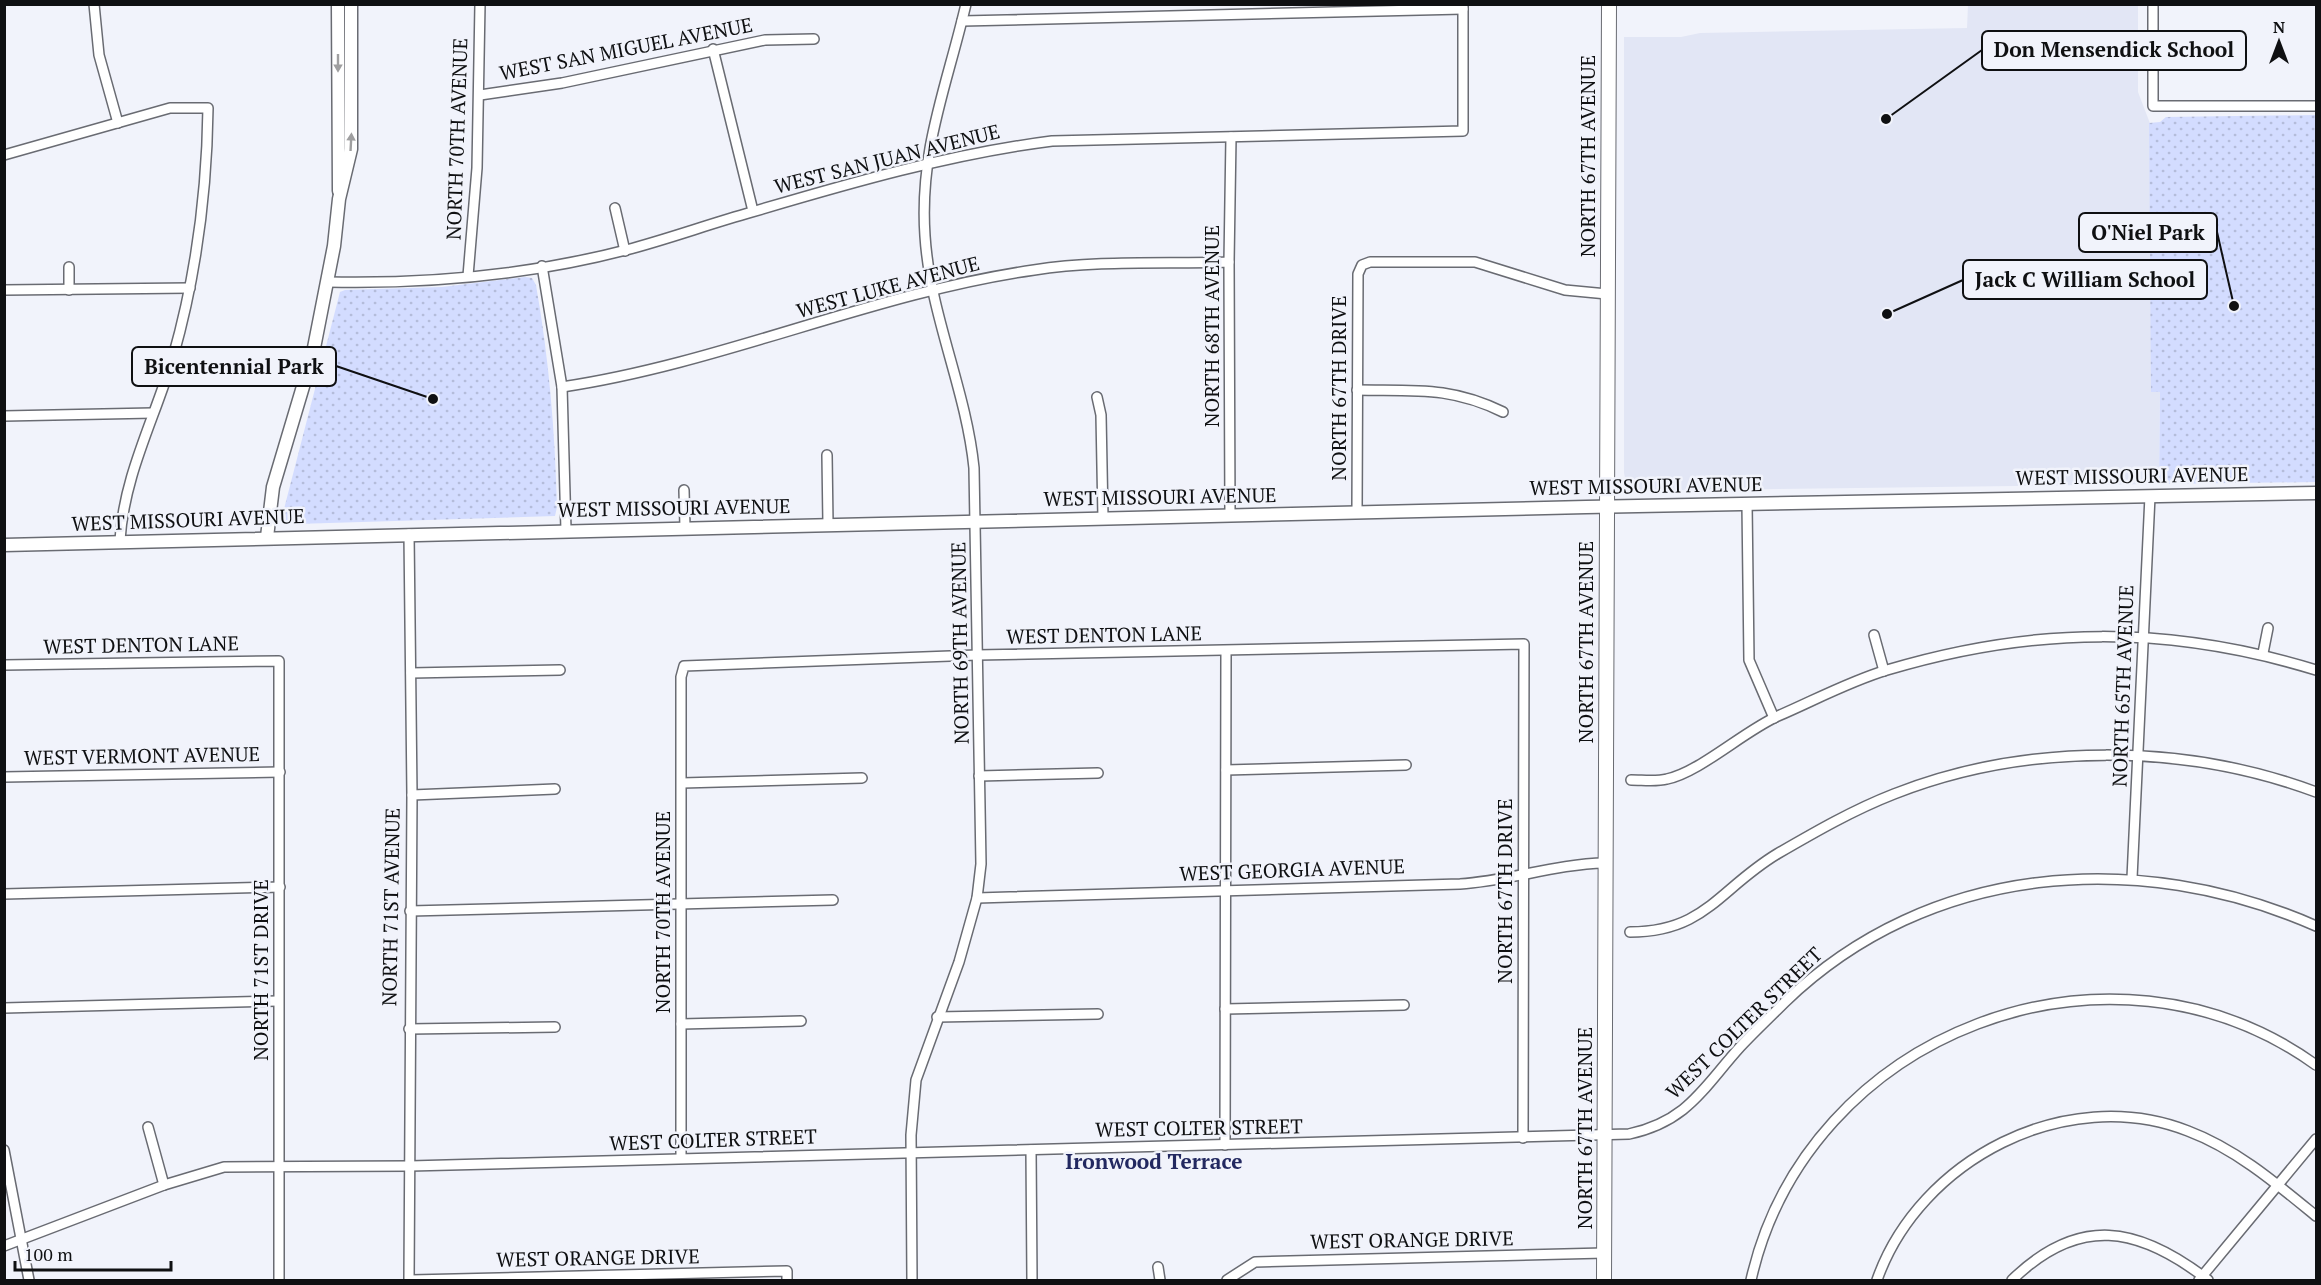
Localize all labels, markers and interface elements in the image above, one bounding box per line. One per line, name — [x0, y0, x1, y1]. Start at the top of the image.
street label: WEST SAN MIGUEL AVENUE — [497, 11, 755, 86]
north arrow — [2249, 12, 2309, 72]
text: N — [2273, 16, 2285, 38]
callout: Don Mensendick School — [1982, 31, 2246, 70]
text: Don Mensendick School — [1994, 35, 2234, 63]
street label: NORTH 70TH AVENUE — [439, 37, 474, 241]
one-way arrow — [333, 53, 343, 72]
street label: NORTH 67TH AVENUE — [1574, 55, 1601, 257]
street label: WEST SAN JUAN AVENUE — [771, 117, 1003, 200]
one-way arrow — [346, 132, 355, 151]
callout: O'Niel Park — [2079, 213, 2217, 252]
text: O'Niel Park — [2091, 218, 2205, 246]
street label: NORTH 68TH AVENUE — [1198, 225, 1225, 427]
street label: WEST LUKE AVENUE — [793, 249, 982, 324]
callout: Jack C William School — [1963, 260, 2207, 299]
text: Jack C William School — [1975, 265, 2195, 293]
street label: NORTH 67TH DRIVE — [1325, 295, 1352, 481]
callout: Bicentennial Park — [132, 347, 336, 386]
text: Bicentennial Park — [144, 352, 325, 380]
street label: WEST MISSOURI AVENUE — [2015, 460, 2249, 491]
street label: WEST MISSOURI AVENUE — [1529, 470, 1763, 501]
street label: WEST MISSOURI AVENUE — [1043, 481, 1277, 512]
street label: WEST MISSOURI AVENUE — [557, 492, 791, 523]
street label: WEST MISSOURI AVENUE — [71, 502, 305, 537]
street label: NORTH 67TH AVENUE — [1572, 541, 1599, 743]
street label: NORTH 69TH AVENUE — [944, 542, 975, 744]
street label: NORTH 65TH AVENUE — [2105, 584, 2140, 788]
street label: WEST DENTON LANE — [1006, 619, 1202, 650]
street label: WEST DENTON LANE — [43, 629, 239, 660]
street label: WEST VERMONT AVENUE — [24, 740, 260, 771]
street label: NORTH 67TH DRIVE — [1491, 798, 1518, 984]
street label: NORTH 71ST AVENUE — [375, 807, 406, 1006]
street label: NORTH 70TH AVENUE — [649, 811, 676, 1013]
street label: WEST GEORGIA AVENUE — [1179, 852, 1405, 887]
street label: NORTH 71ST DRIVE — [247, 879, 274, 1061]
street label: WEST COLTER STREET — [1660, 941, 1828, 1104]
street label: NORTH 67TH AVENUE — [1571, 1027, 1598, 1229]
street label: WEST COLTER STREET — [1095, 1112, 1303, 1143]
street label: WEST COLTER STREET — [609, 1122, 817, 1157]
district label: Ironwood Terrace — [1065, 1147, 1243, 1175]
street label: WEST ORANGE DRIVE — [1310, 1224, 1514, 1255]
scale bar — [15, 1234, 171, 1272]
text: 100 m — [24, 1242, 73, 1266]
street label: WEST ORANGE DRIVE — [496, 1242, 700, 1273]

